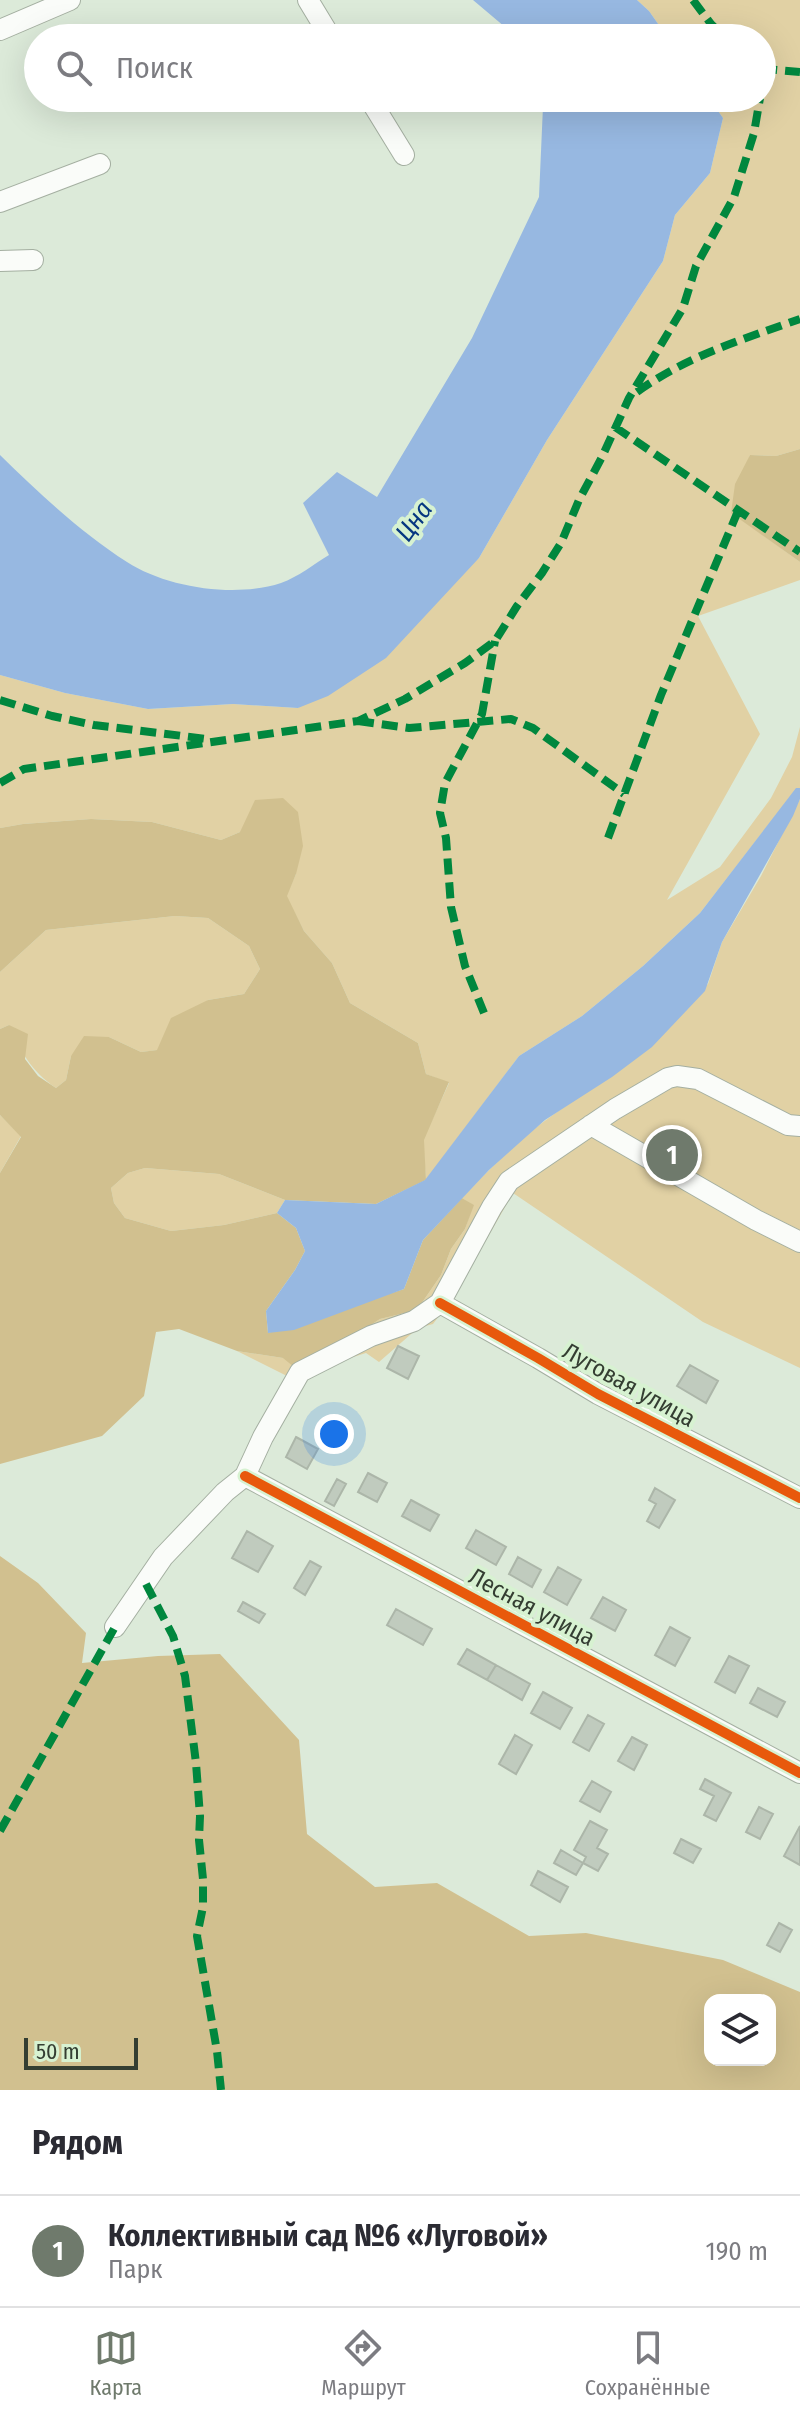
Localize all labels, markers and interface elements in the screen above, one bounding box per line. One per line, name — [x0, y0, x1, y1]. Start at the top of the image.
search box — [24, 24, 776, 112]
icon: search — [52, 46, 96, 90]
text: Поиск — [116, 50, 193, 86]
water label: Цна — [389, 495, 439, 547]
pin: 1 — [646, 1125, 698, 1185]
street label: Луговая улица — [558, 1337, 700, 1433]
your location — [314, 1414, 354, 1454]
street label: Лесная улица — [464, 1562, 600, 1652]
map controls — [704, 1994, 776, 2066]
button: layers — [704, 1994, 776, 2066]
scale bar — [24, 2034, 138, 2070]
text: 50 m — [36, 2038, 80, 2065]
text: Рядом — [32, 2122, 123, 2163]
text: Коллективный сад №6 «Луговой» — [108, 2218, 548, 2254]
text: 1 — [53, 2236, 64, 2267]
text: 190 m — [706, 2236, 768, 2267]
text: Парк — [108, 2254, 162, 2285]
tab: Карта — [90, 2326, 142, 2401]
tab: Маршрут — [321, 2326, 406, 2401]
tab: Сохранённые — [585, 2326, 710, 2401]

